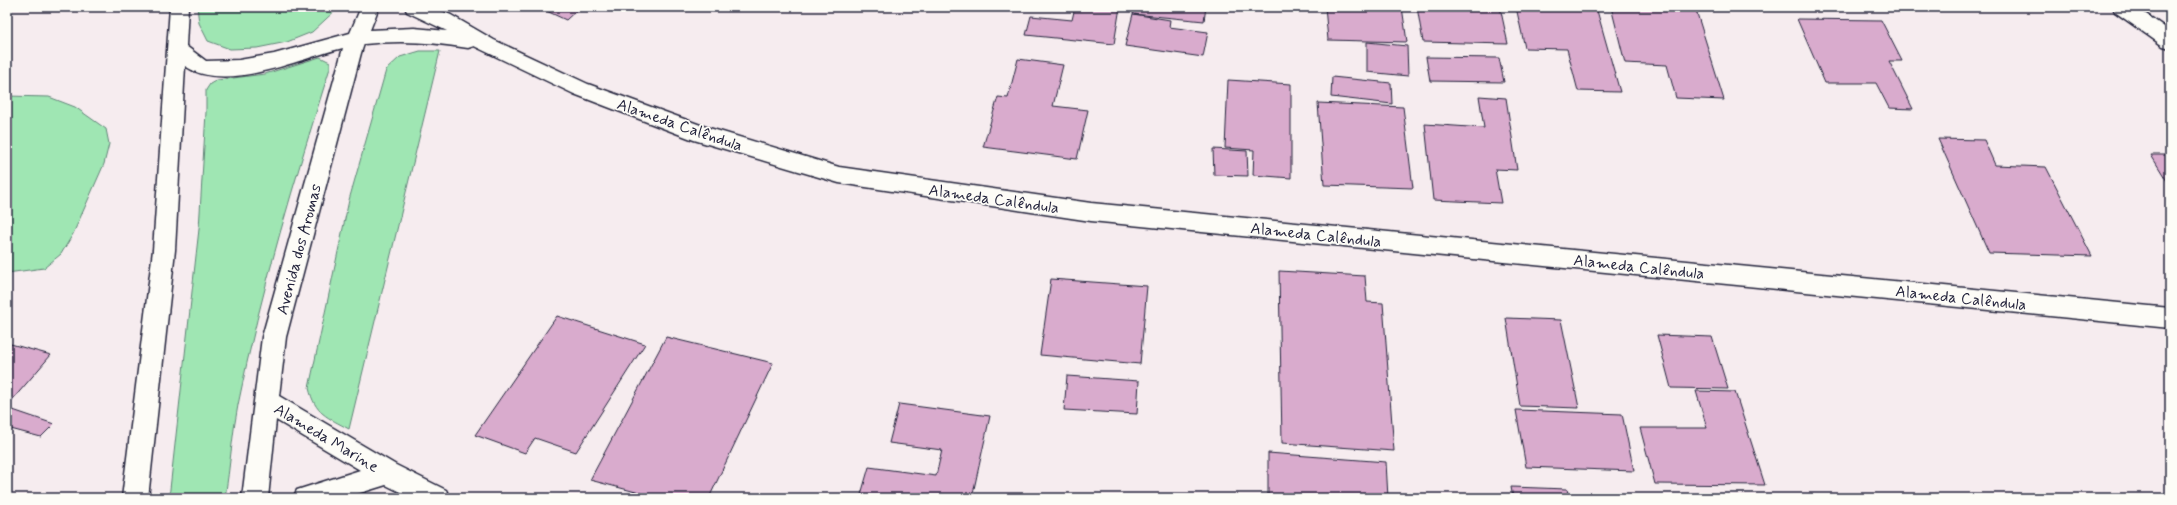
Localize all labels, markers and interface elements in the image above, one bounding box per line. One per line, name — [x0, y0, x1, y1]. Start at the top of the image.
street label: Alameda Calêndula — [614, 94, 745, 157]
street label: Alameda Calêndula — [927, 180, 1061, 219]
street label: Avenida dos Aromas — [272, 182, 327, 317]
street label: Alameda Calêndula — [1249, 218, 1382, 253]
street label: Alameda Calêndula — [1572, 250, 1705, 285]
street label: Alameda Calêndula — [1894, 281, 2027, 316]
street label: Alameda Marine — [270, 399, 383, 478]

